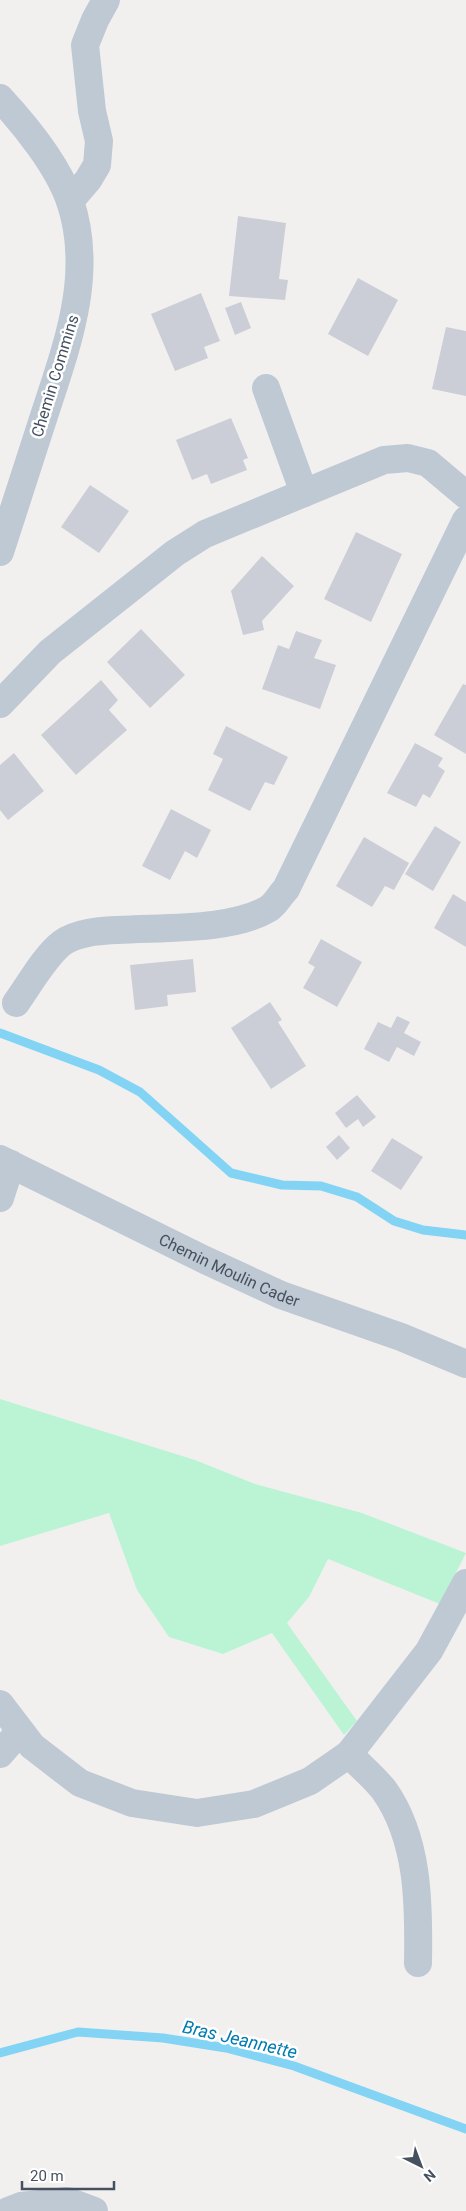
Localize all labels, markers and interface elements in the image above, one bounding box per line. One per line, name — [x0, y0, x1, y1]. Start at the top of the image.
street label: Chemin Commins — [27, 312, 83, 440]
street label: Chemin Moulin Cader — [156, 1229, 303, 1311]
water label: Bras Jeannette — [181, 2016, 299, 2062]
north arrow — [396, 2141, 446, 2191]
scale bar — [22, 2158, 115, 2190]
text: N — [421, 2166, 439, 2185]
text: 20 m — [30, 2167, 64, 2185]

